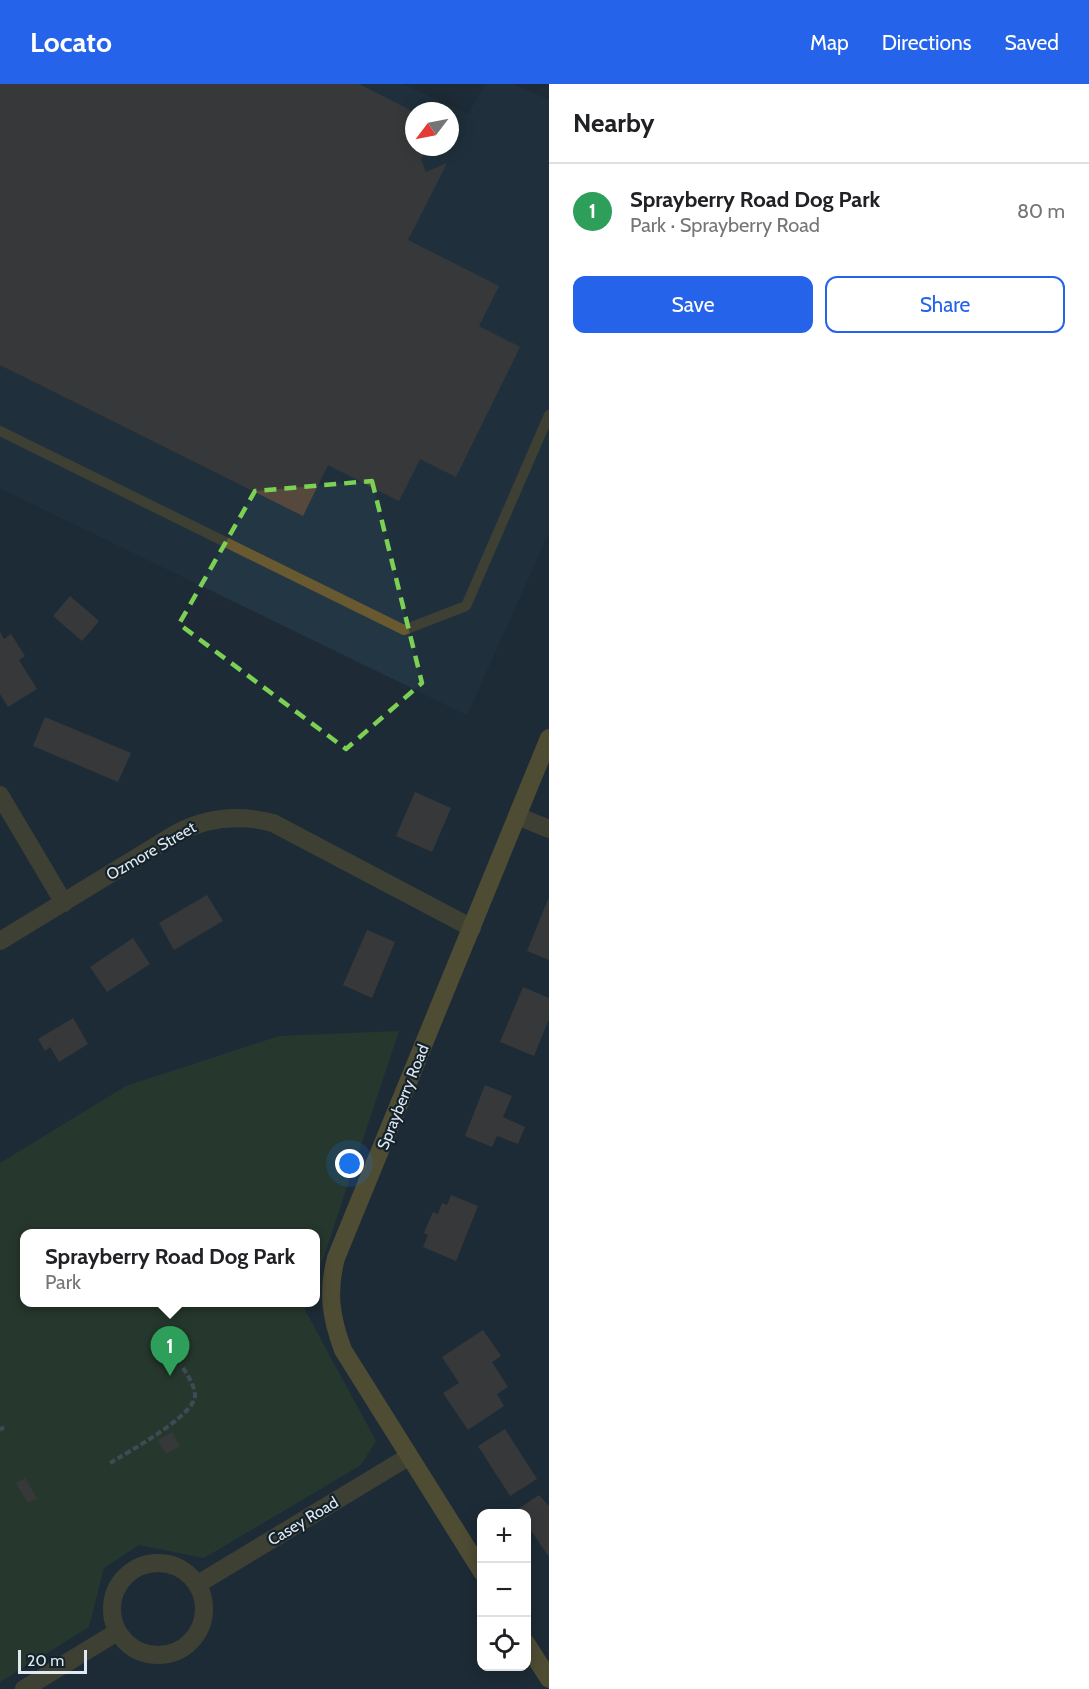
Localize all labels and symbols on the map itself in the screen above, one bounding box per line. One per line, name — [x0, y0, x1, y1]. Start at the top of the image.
north arrow — [405, 102, 459, 156]
street label: Ozmore Street — [103, 817, 200, 884]
street label: Sprayberry Road — [373, 1041, 433, 1153]
your location — [335, 1149, 364, 1178]
pin: 1 — [150, 1326, 190, 1376]
street label: Casey Road — [264, 1493, 342, 1549]
scale bar — [18, 1647, 87, 1674]

